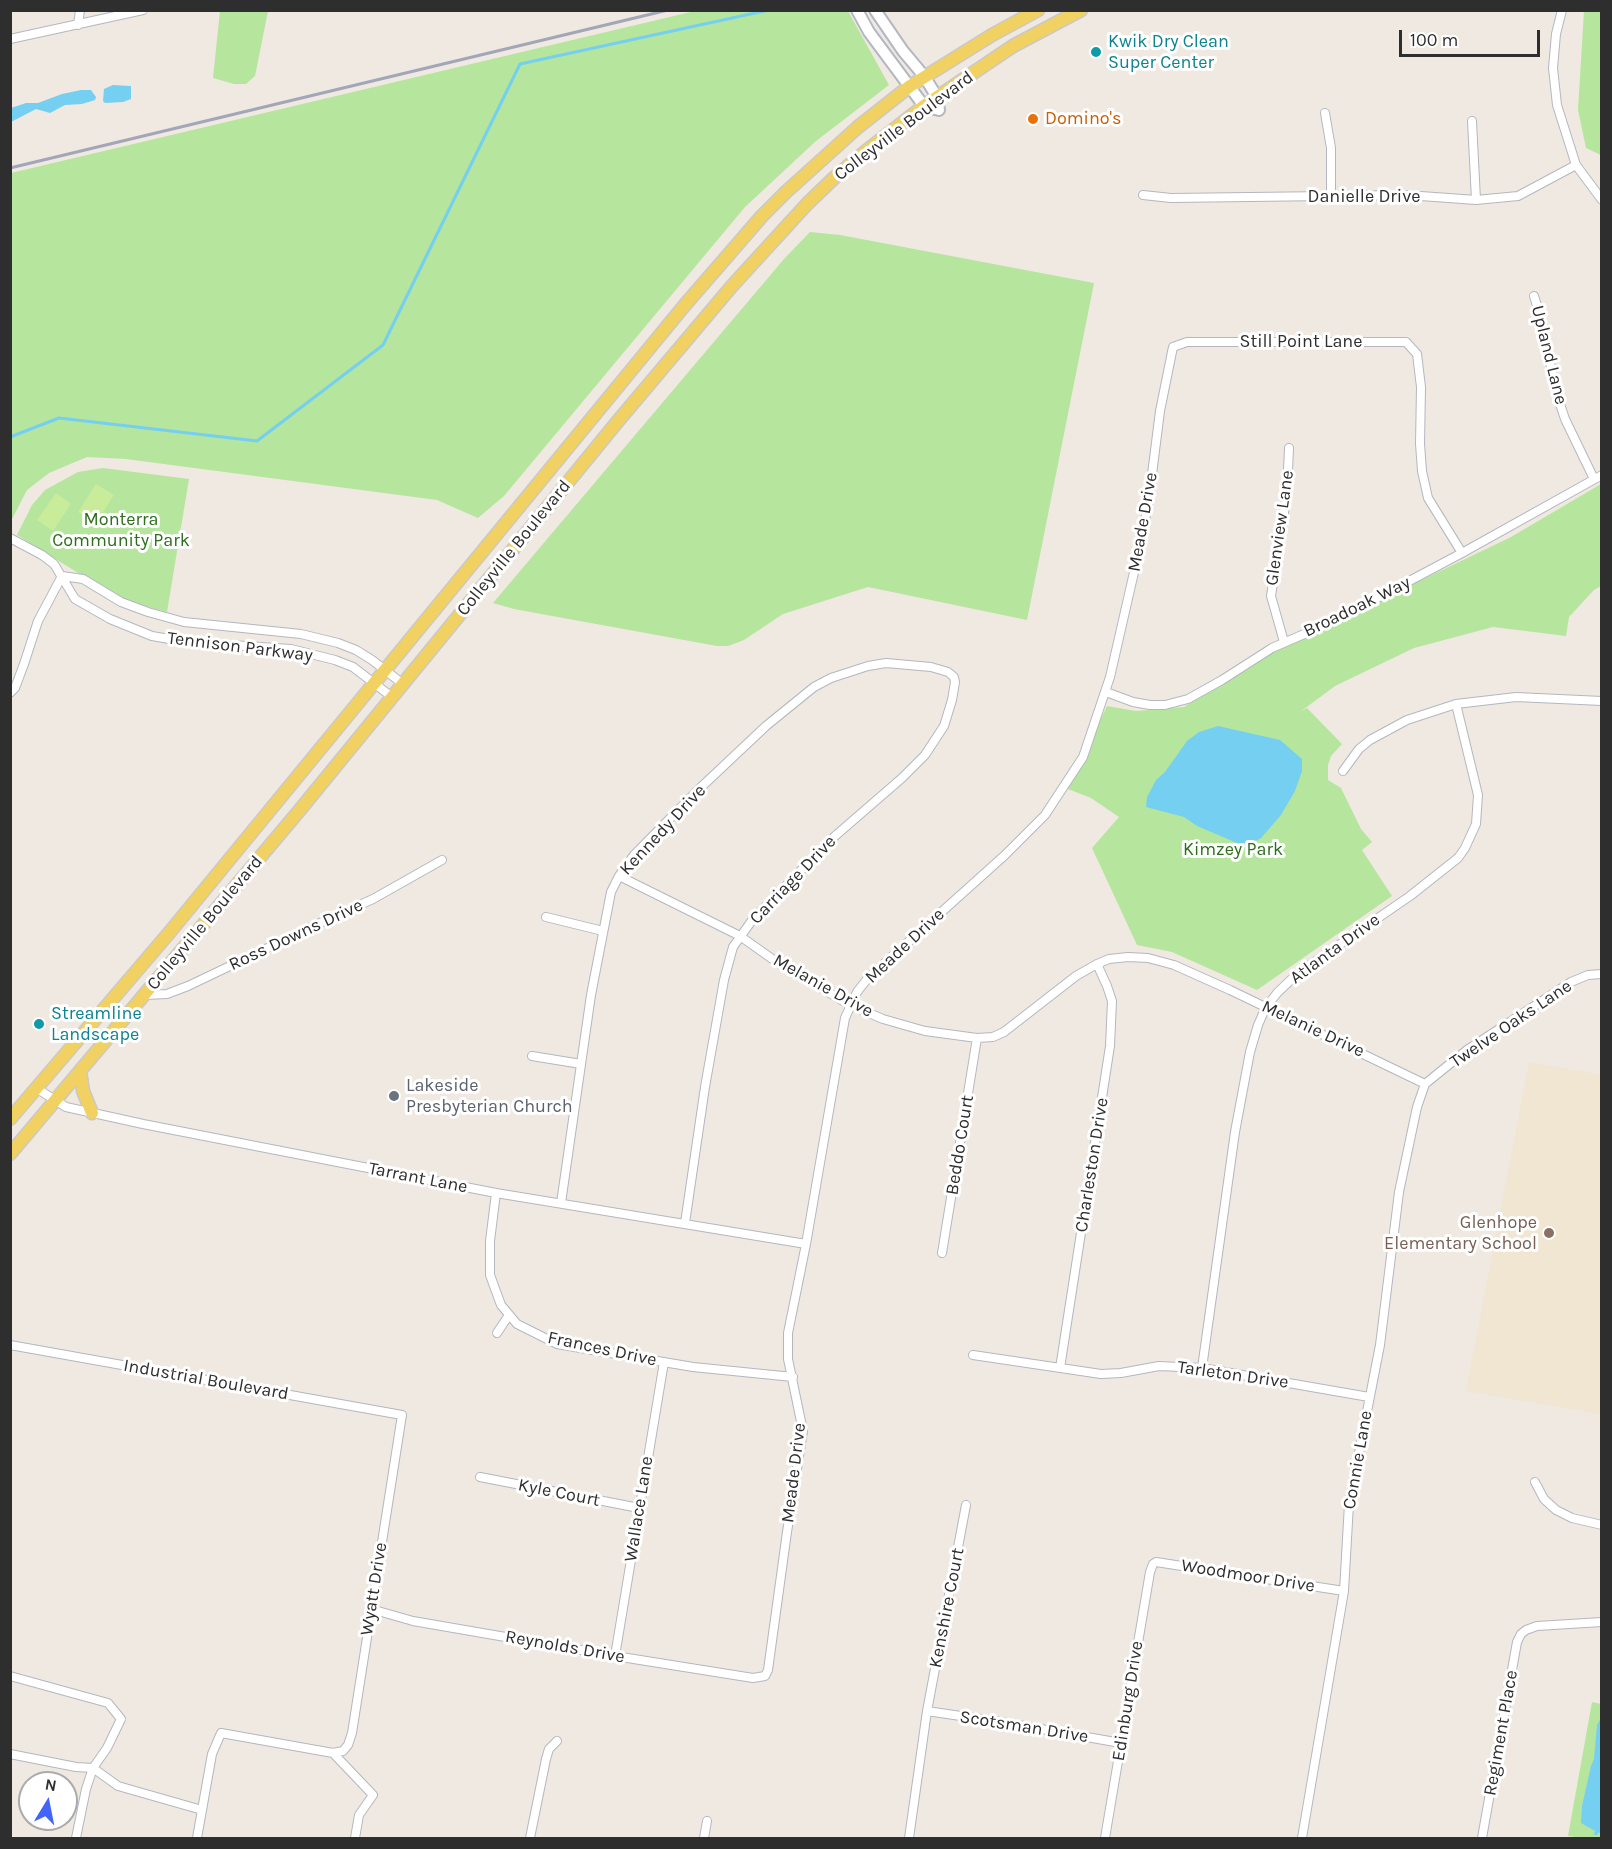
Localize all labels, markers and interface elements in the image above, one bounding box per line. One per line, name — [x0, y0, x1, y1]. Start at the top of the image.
scale bar — [1402, 18, 1543, 56]
text: 100 m — [1410, 29, 1458, 51]
place label: Kwik Dry Clean Super Center — [1108, 31, 1229, 74]
marker: Kwik Dry Clean Super Center — [1089, 45, 1103, 59]
street label: Colleyville Boulevard — [830, 67, 978, 185]
place label: Domino's — [1045, 108, 1122, 130]
marker: Domino's — [1026, 112, 1040, 126]
street label: Danielle Drive — [1308, 186, 1420, 208]
street label: Upland Lane — [1526, 303, 1572, 407]
street label: Still Point Lane — [1240, 331, 1362, 353]
street label: Glenview Lane — [1261, 469, 1299, 587]
street label: Meade Drive — [1124, 471, 1162, 573]
street label: Colleyville Boulevard — [452, 476, 576, 620]
park label: Monterra Community Park — [52, 509, 190, 552]
street label: Broadoak Way — [1300, 572, 1414, 642]
street label: Tennison Parkway — [166, 627, 314, 667]
street label: Kennedy Drive — [615, 780, 711, 880]
street label: Carriage Drive — [745, 831, 841, 929]
park label: Kimzey Park — [1183, 839, 1283, 861]
street label: Colleyville Boulevard — [142, 851, 268, 995]
street label: Ross Downs Drive — [226, 894, 366, 976]
street label: Meade Drive — [861, 904, 949, 988]
street label: Atlanta Drive — [1286, 909, 1384, 989]
street label: Melanie Drive — [769, 950, 877, 1022]
street label: Twelve Oaks Lane — [1446, 975, 1576, 1073]
street label: Melanie Drive — [1258, 996, 1368, 1062]
place label: Streamline Landscape — [51, 1003, 142, 1046]
marker: Streamline Landscape — [32, 1017, 46, 1031]
place label: Lakeside Presbyterian Church — [406, 1075, 573, 1118]
marker: Lakeside Presbyterian Church — [387, 1089, 401, 1103]
street label: Beddo Court — [941, 1093, 979, 1197]
street label: Charleston Drive — [1071, 1096, 1113, 1234]
street label: Tarrant Lane — [367, 1158, 469, 1198]
place label: Glenhope Elementary School — [1384, 1212, 1537, 1254]
marker: Glenhope Elementary School — [1542, 1226, 1556, 1240]
street label: Frances Drive — [545, 1327, 659, 1371]
street label: Industrial Boulevard — [122, 1355, 290, 1405]
street label: Tarleton Drive — [1176, 1357, 1290, 1393]
street label: Connie Lane — [1339, 1409, 1377, 1511]
street label: Meade Drive — [777, 1422, 811, 1524]
street label: Wallace Lane — [620, 1455, 658, 1563]
street label: Kyle Court — [516, 1474, 602, 1512]
street label: Wyatt Drive — [356, 1541, 392, 1637]
street label: Kenshire Court — [925, 1546, 969, 1670]
street label: Woodmoor Drive — [1180, 1555, 1316, 1597]
street label: Reynolds Drive — [504, 1626, 626, 1668]
street label: Edinburg Drive — [1108, 1639, 1148, 1763]
street label: Regiment Place — [1479, 1668, 1523, 1798]
street label: Scotsman Drive — [958, 1706, 1090, 1748]
north arrow — [18, 1771, 78, 1831]
text: N — [44, 1774, 58, 1795]

